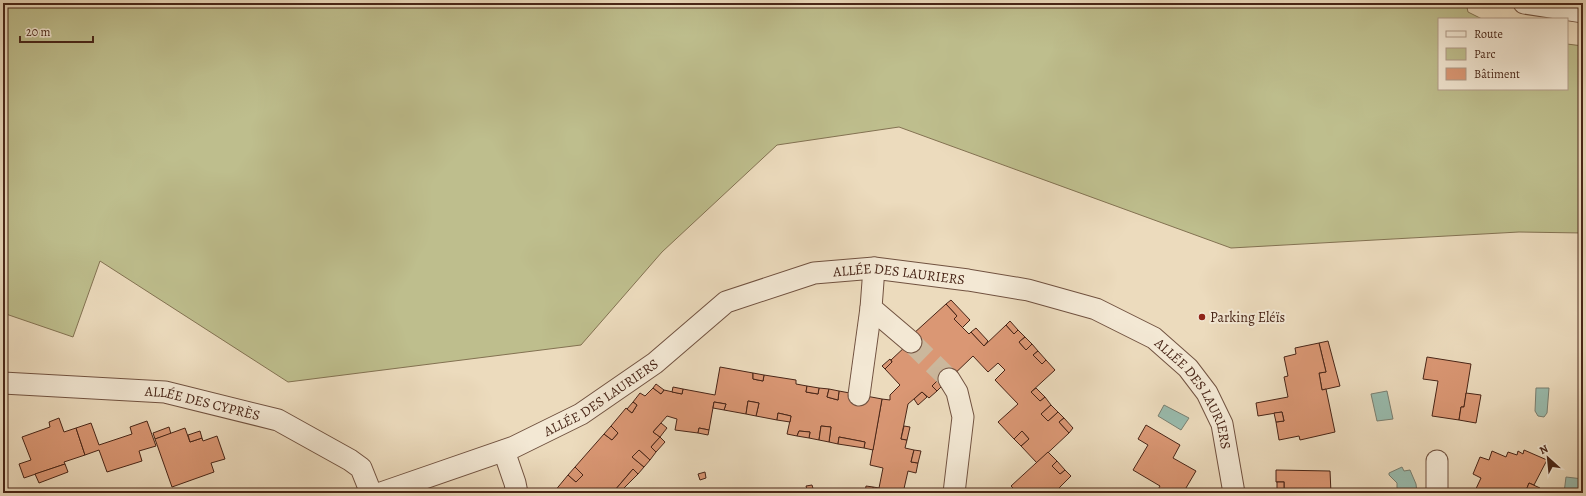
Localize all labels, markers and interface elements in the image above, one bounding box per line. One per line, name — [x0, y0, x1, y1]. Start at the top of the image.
scale bar — [20, 18, 93, 44]
legend — [1438, 18, 1568, 90]
text: 20 m — [26, 24, 50, 40]
text: Route — [1474, 26, 1503, 42]
text: Parc — [1474, 46, 1496, 62]
text: Bâtiment — [1474, 66, 1520, 82]
street label: ALLÉE DES LAURIERS — [831, 259, 966, 289]
place label: Parking Eléïs — [1210, 308, 1285, 327]
marker: Parking Eléïs — [1197, 312, 1207, 322]
street label: ALLÉE DES LAURIERS — [1150, 333, 1236, 451]
street label: ALLÉE DES LAURIERS — [539, 354, 662, 441]
street label: ALLÉE DES CYPRÈS — [143, 381, 262, 425]
north arrow — [1528, 438, 1568, 478]
text: N — [1537, 441, 1551, 458]

